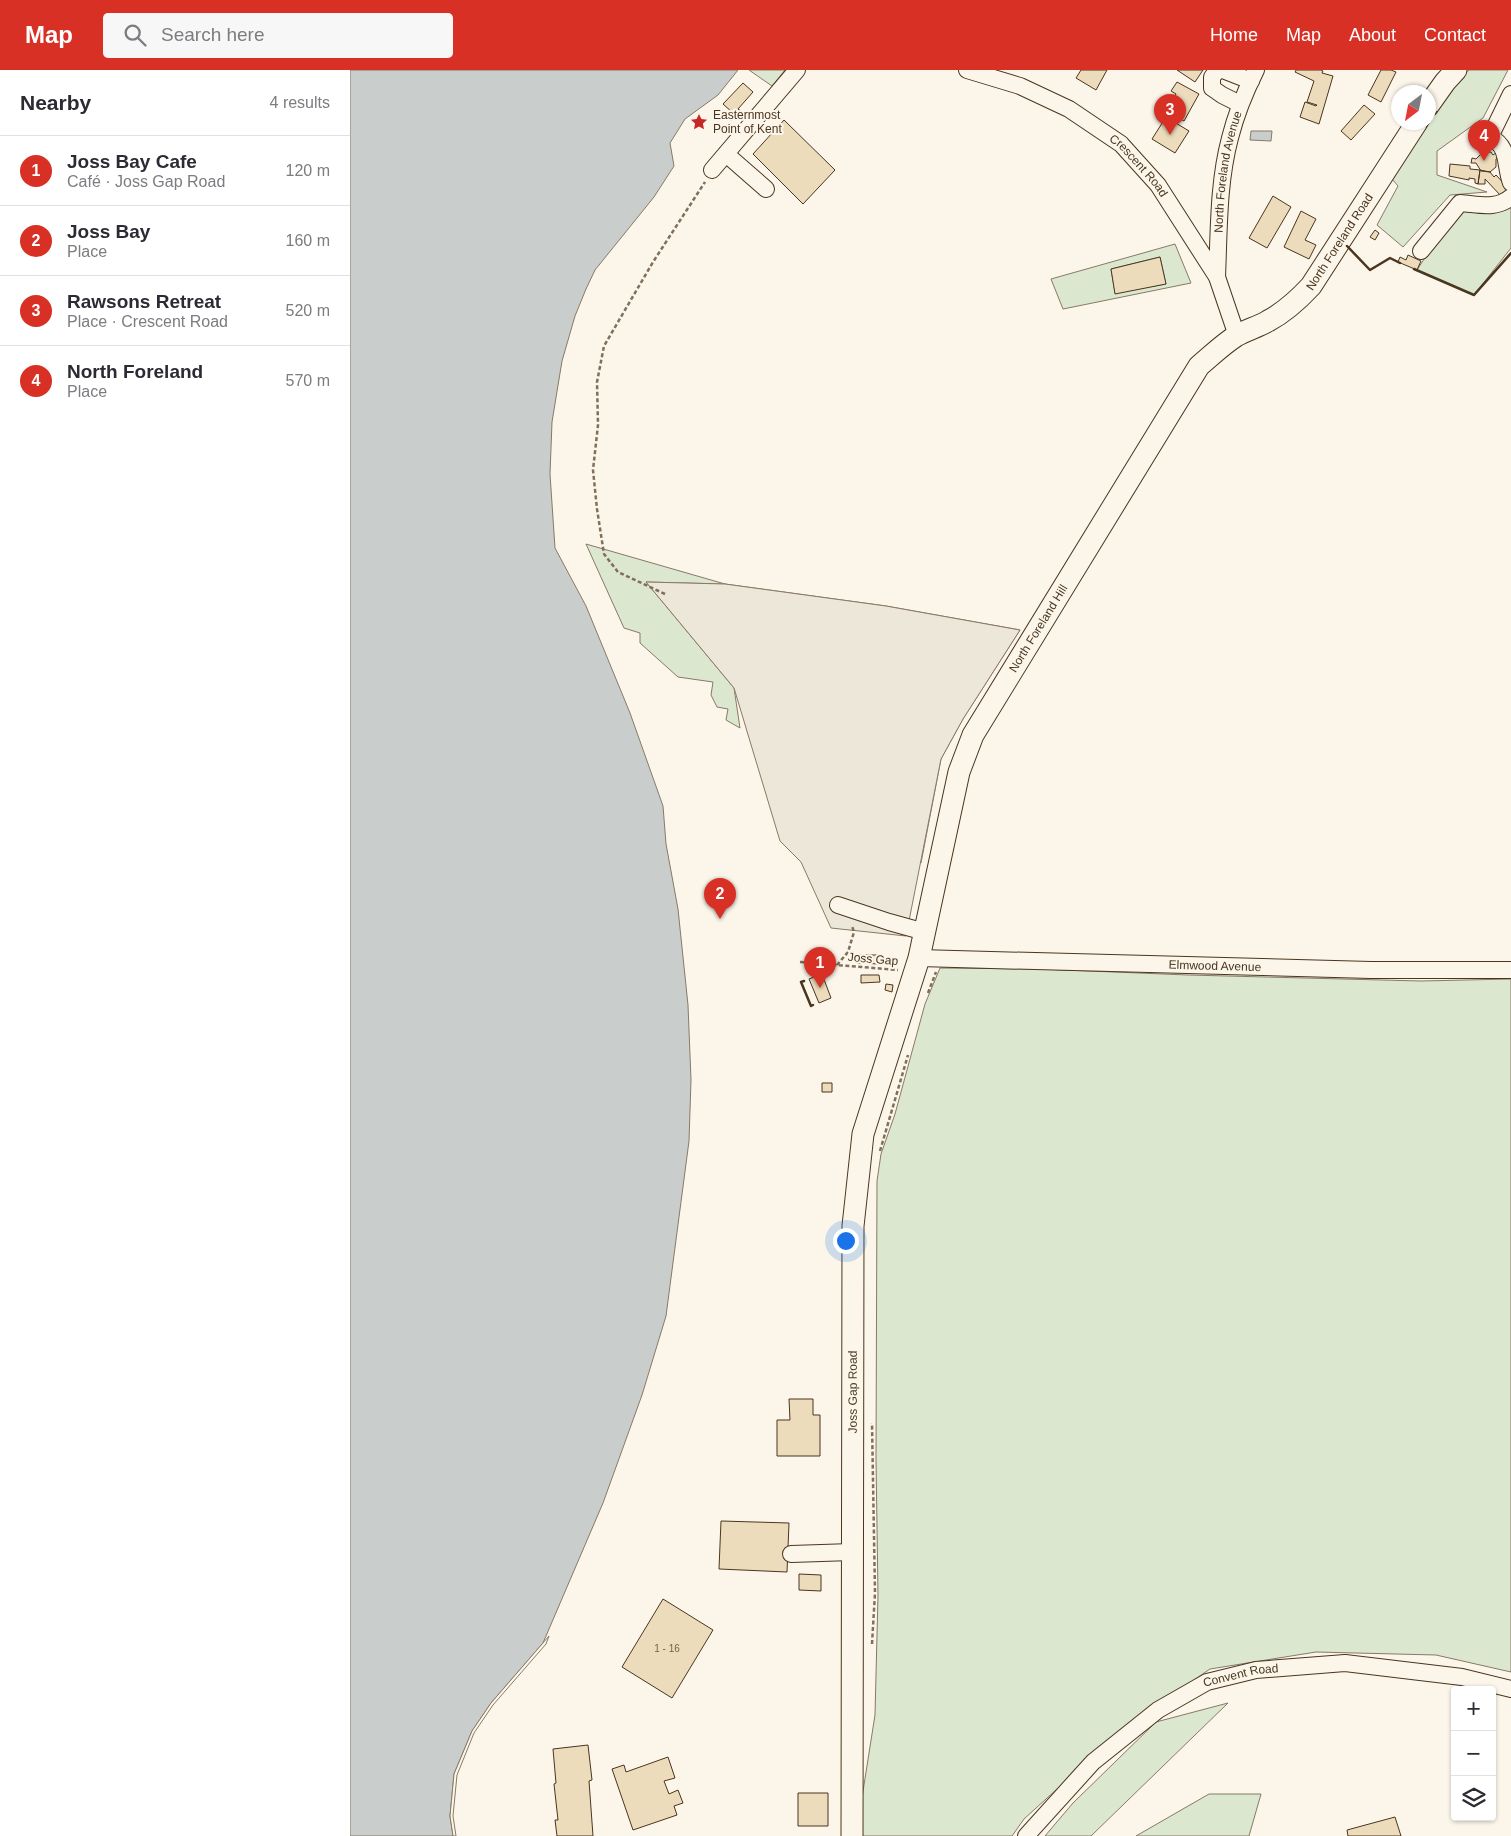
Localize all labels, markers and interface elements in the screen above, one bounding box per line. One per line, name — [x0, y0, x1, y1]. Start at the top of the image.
search box — [103, 13, 453, 58]
text: Map — [25, 21, 73, 48]
icon: search — [121, 21, 149, 49]
text: Search here — [161, 24, 265, 45]
text: Home — [1210, 25, 1258, 45]
text: Map — [1286, 25, 1321, 45]
text: About — [1349, 25, 1396, 45]
text: Contact — [1424, 25, 1486, 45]
north arrow — [1391, 85, 1436, 130]
text: Nearby — [20, 91, 91, 114]
text: 4 results — [270, 94, 330, 111]
pin: 3 — [1154, 94, 1186, 135]
place label: Easternmost Point of Kent — [713, 108, 782, 136]
street label: North Foreland Avenue — [1212, 109, 1245, 233]
place icon: Easternmost Point of Kent — [689, 112, 709, 132]
pin: 4 — [1468, 120, 1500, 161]
street label: Crescent Road — [1107, 131, 1171, 199]
text: Joss Bay Cafe — [67, 151, 197, 172]
text: 1 — [32, 162, 40, 179]
text: 120 m — [286, 162, 330, 179]
text: Café · Joss Gap Road — [67, 173, 225, 190]
street label: North Foreland Road — [1303, 191, 1376, 293]
text: Joss Bay — [67, 221, 150, 242]
text: 2 — [32, 232, 40, 249]
text: 160 m — [286, 232, 330, 249]
text: Place — [67, 243, 107, 260]
text: Rawsons Retreat — [67, 291, 221, 312]
text: 3 — [32, 302, 40, 319]
text: 520 m — [286, 302, 330, 319]
text: Place · Crescent Road — [67, 313, 228, 330]
text: North Foreland — [67, 361, 203, 382]
text: 4 — [32, 372, 40, 389]
text: 570 m — [286, 372, 330, 389]
text: Place — [67, 383, 107, 400]
street label: North Foreland Hill — [1006, 582, 1070, 675]
pin: 2 — [704, 878, 736, 919]
pin: 1 — [804, 947, 836, 988]
street label: Joss Gap — [847, 950, 899, 968]
street label: Elmwood Avenue — [1168, 958, 1262, 974]
your location — [833, 1228, 859, 1254]
street label: Joss Gap Road — [846, 1351, 860, 1433]
house number: 1 - 16 — [654, 1643, 680, 1654]
street label: Convent Road — [1202, 1661, 1279, 1690]
map controls — [1451, 1686, 1496, 1821]
button: + — [1451, 1686, 1496, 1731]
button: − — [1451, 1731, 1496, 1776]
button: layers — [1451, 1776, 1496, 1821]

